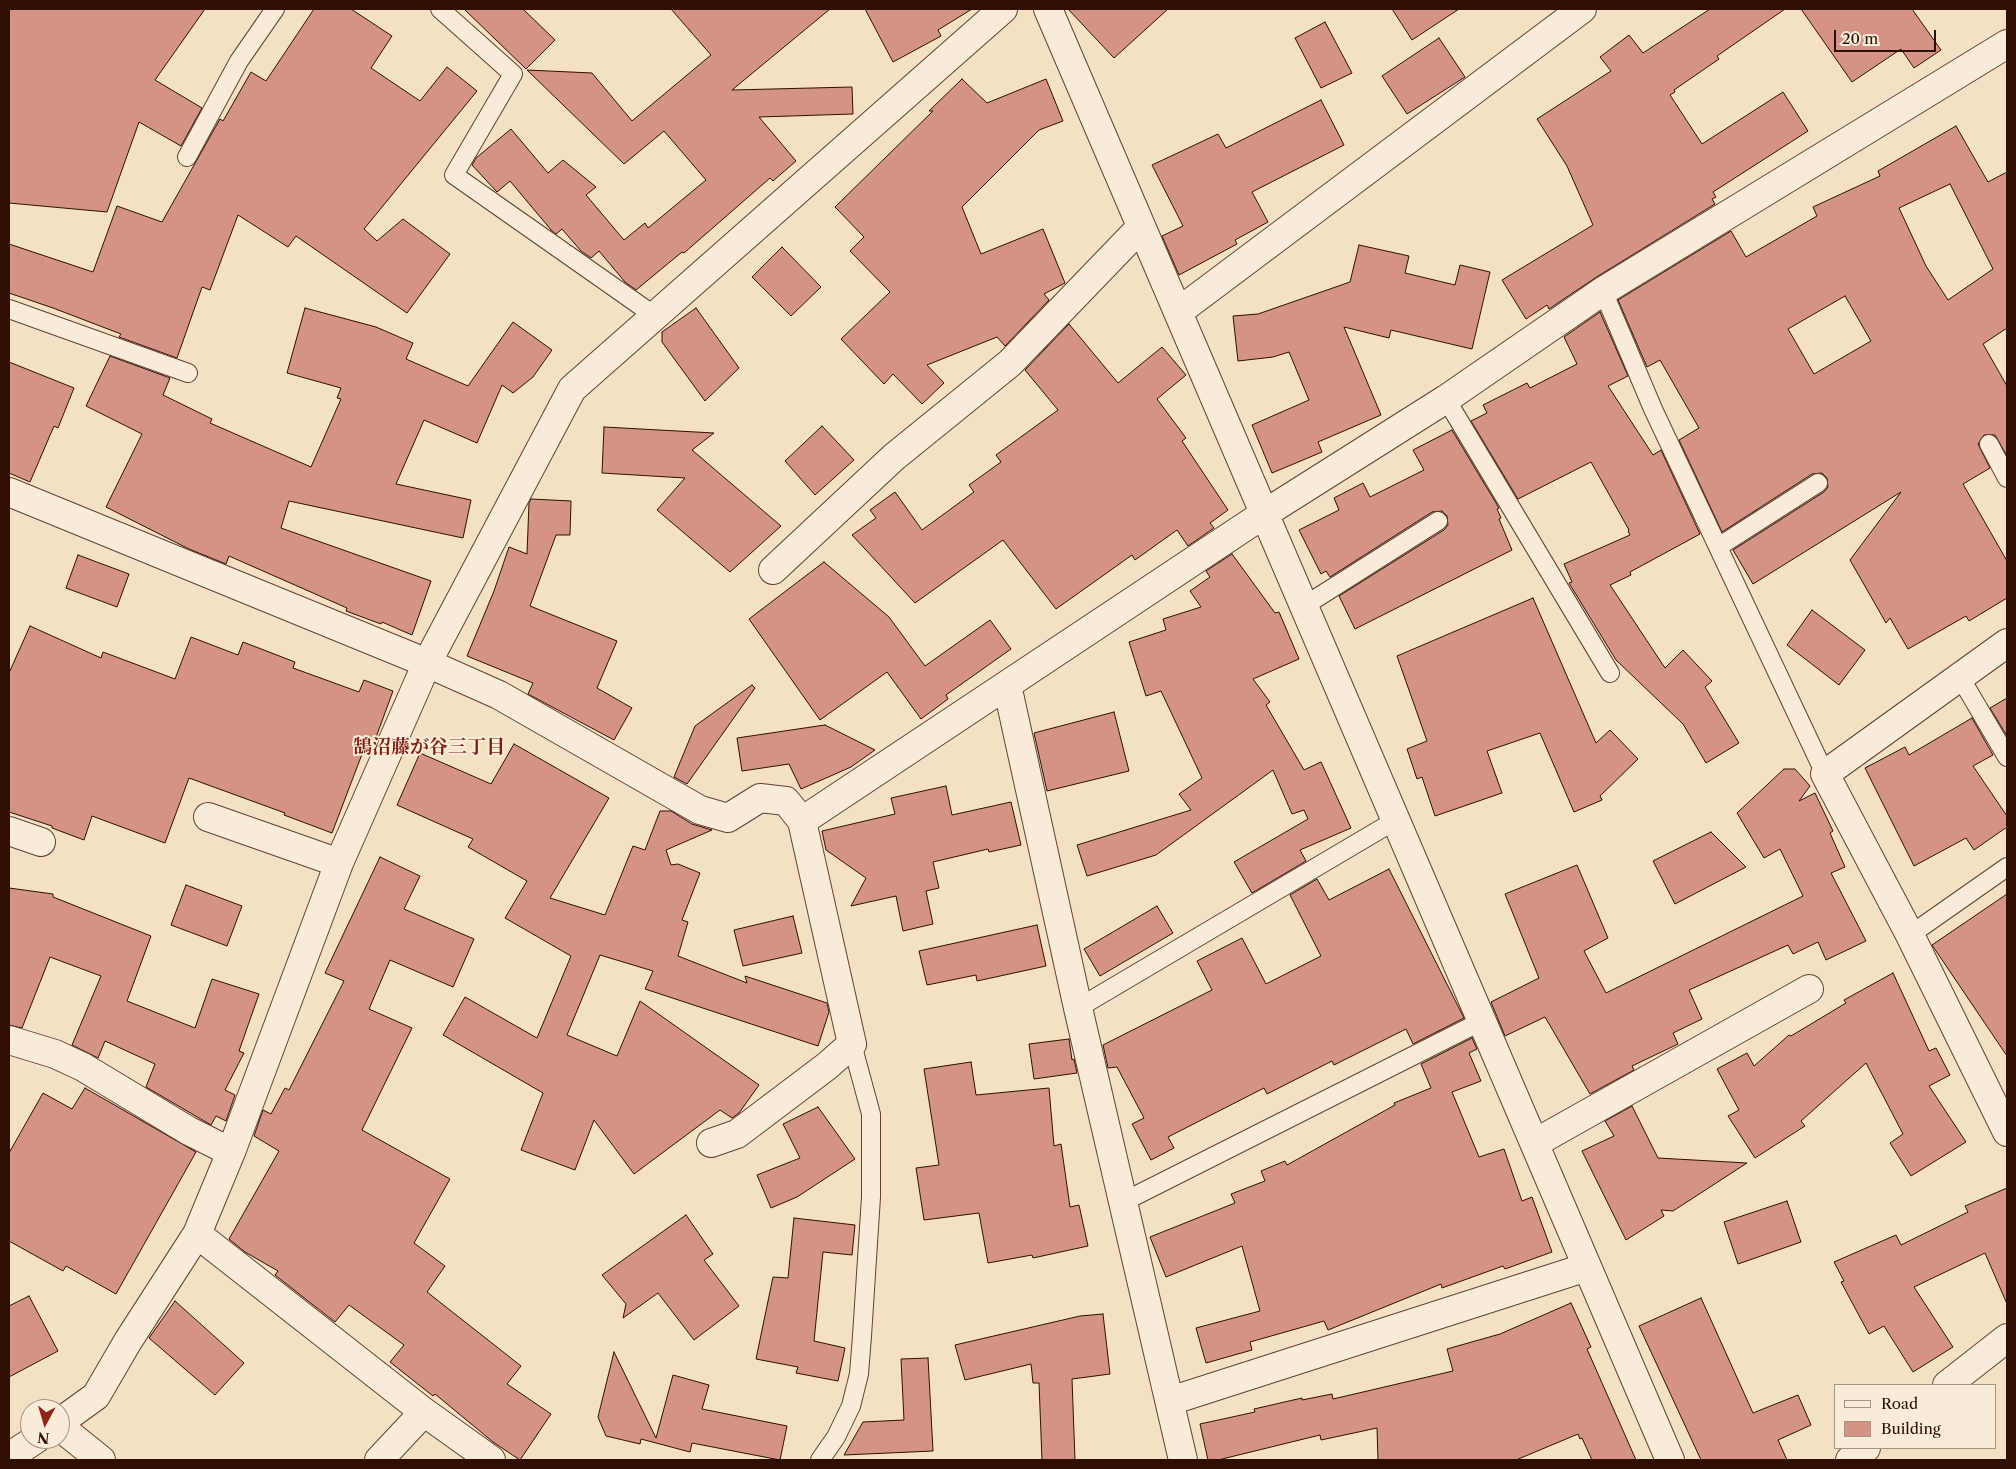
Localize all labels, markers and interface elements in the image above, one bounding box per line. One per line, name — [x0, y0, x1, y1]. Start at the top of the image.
scale bar — [1836, 20, 1938, 52]
text: 20 m — [1842, 29, 1878, 48]
district label: 鵠沼藤が谷三丁目 — [353, 737, 505, 759]
legend — [1834, 1384, 1996, 1449]
text: Road — [1881, 1394, 1918, 1413]
north arrow — [20, 1399, 70, 1449]
text: Building — [1881, 1419, 1941, 1438]
text: N — [37, 1428, 51, 1448]

